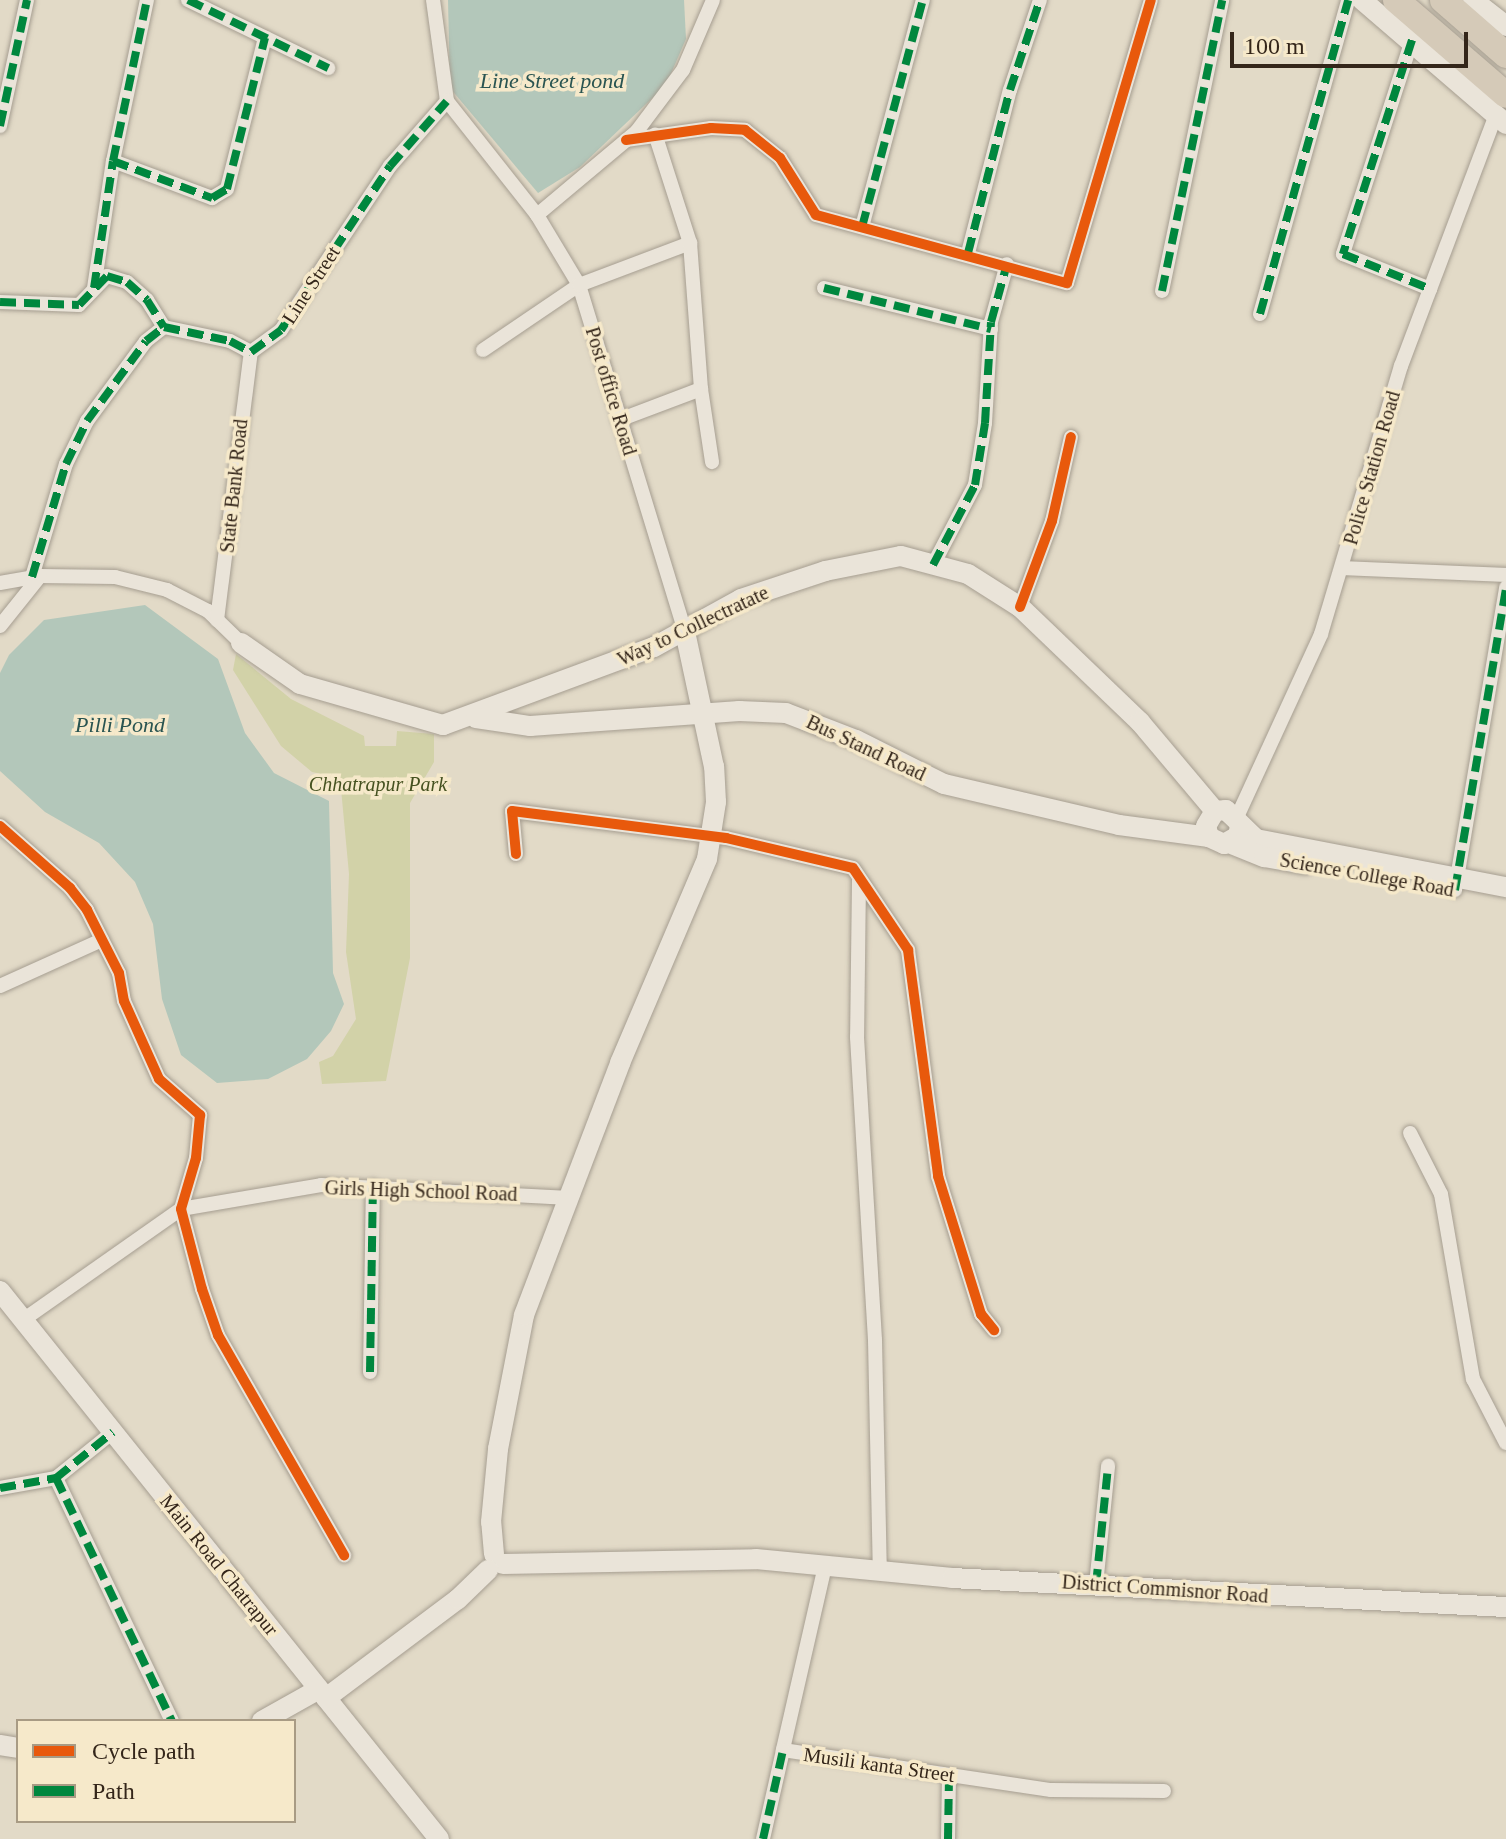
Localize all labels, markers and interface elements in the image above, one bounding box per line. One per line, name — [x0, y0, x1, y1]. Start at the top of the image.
scale bar — [1234, 16, 1472, 66]
text: 100 m — [1244, 33, 1305, 59]
water label: Line Street pond — [480, 68, 624, 94]
street label: Line Street — [277, 241, 345, 329]
street label: Post office Road — [580, 324, 642, 458]
street label: Police Station Road — [1339, 388, 1405, 548]
street label: State Bank Road — [215, 418, 253, 554]
street label: Way to Collectratate — [614, 580, 772, 672]
street label: Bus Stand Road — [803, 710, 929, 786]
water label: Pilli Pond — [75, 712, 165, 738]
park label: Chhatrapur Park — [309, 772, 447, 796]
street label: Science College Road — [1278, 848, 1456, 902]
street label: Girls High School Road — [324, 1176, 518, 1206]
street label: Main Road Chatrapur — [155, 1490, 283, 1640]
street label: District Commisnor Road — [1061, 1570, 1269, 1608]
legend — [16, 1719, 296, 1823]
text: Cycle path — [92, 1738, 195, 1764]
street label: Musili kanta Street — [802, 1743, 956, 1787]
text: Path — [92, 1778, 135, 1804]

